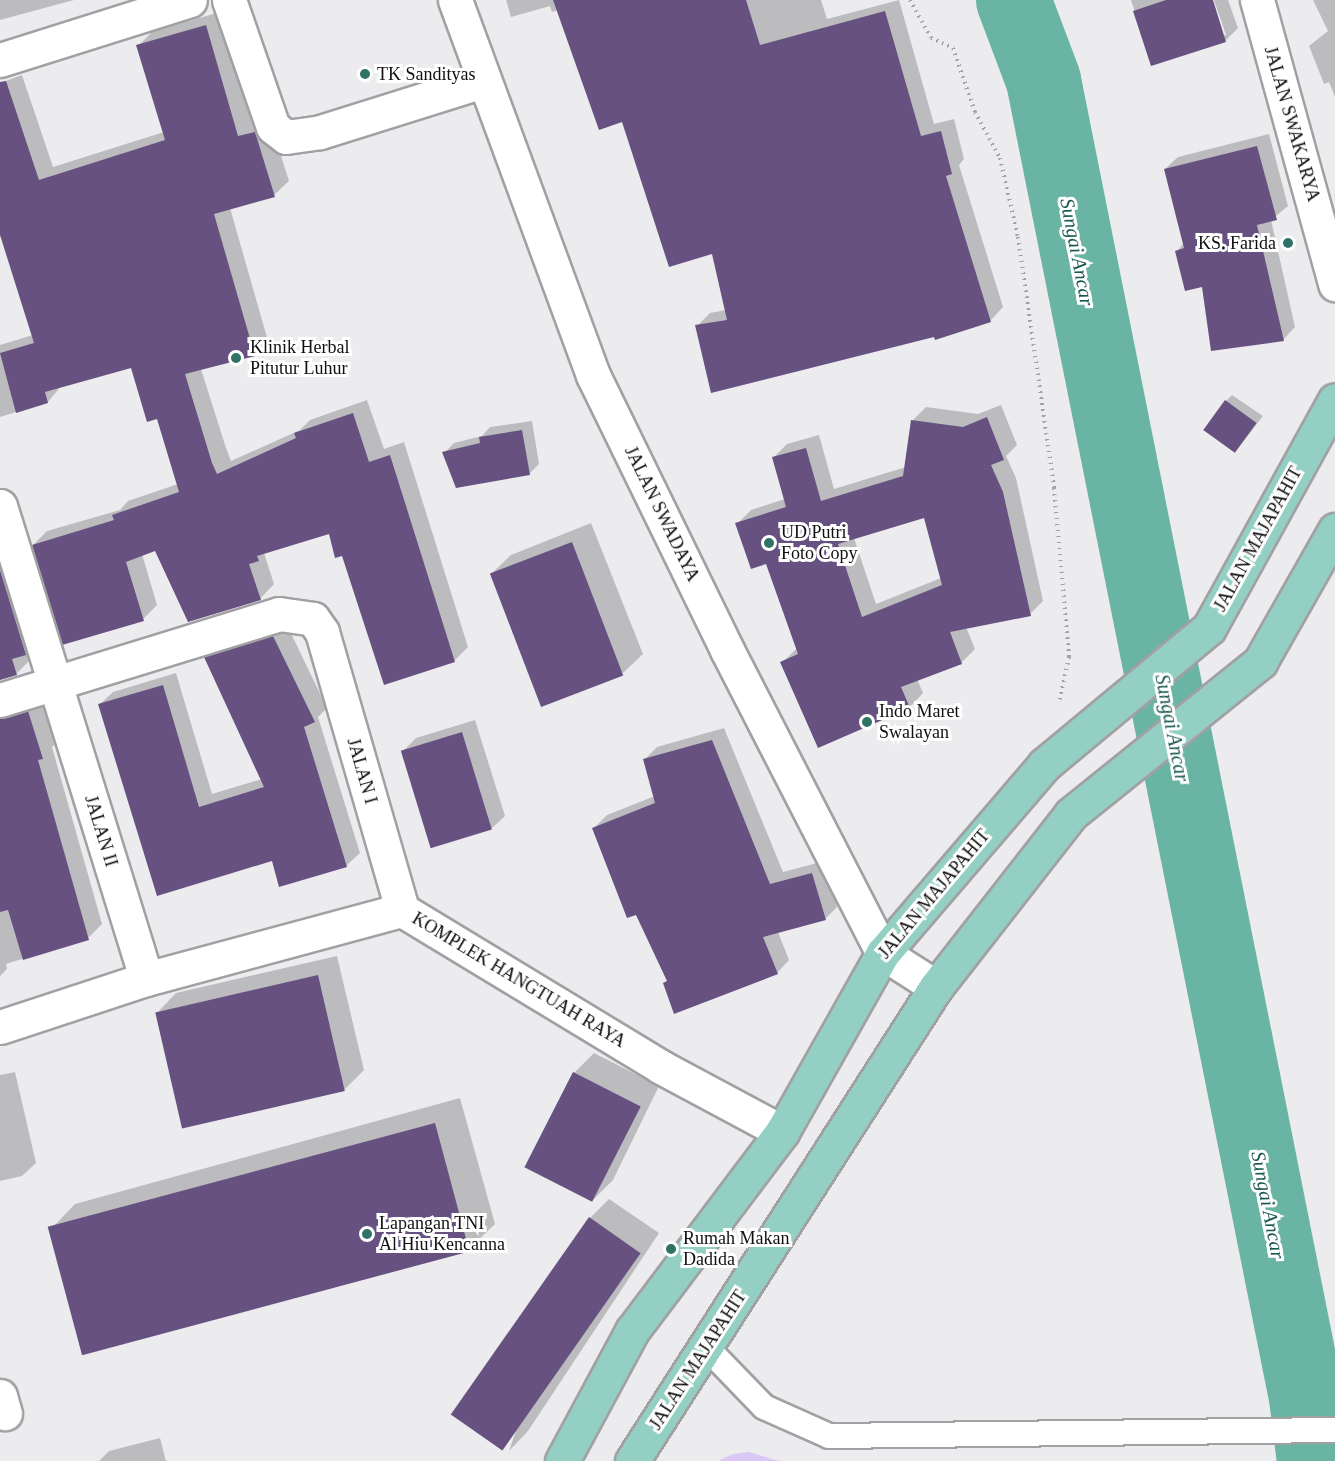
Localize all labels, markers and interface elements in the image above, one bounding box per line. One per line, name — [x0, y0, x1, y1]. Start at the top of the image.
street label: JALAN SWAKARYA — [1259, 44, 1325, 204]
place label: TK Sandityas — [377, 63, 475, 85]
marker: TK Sandityas — [358, 67, 372, 81]
water label: Sungai Ancar — [1055, 196, 1099, 308]
place label: KS. Farida — [1198, 232, 1276, 254]
marker: KS. Farida — [1281, 236, 1295, 250]
place label: Klinik Herbal Pitutur Luhur — [250, 337, 349, 380]
marker: Klinik Herbal Pitutur Luhur — [227, 349, 245, 367]
street label: JALAN SWADAYA — [620, 443, 704, 585]
street label: JALAN MAJAPAHIT — [1209, 463, 1307, 615]
place label: UD Putri Foto Copy — [781, 522, 858, 564]
marker: UD Putri Foto Copy — [762, 536, 776, 550]
water label: Sungai Ancar — [1150, 672, 1194, 784]
place label: Indo Maret Swalayan — [879, 701, 959, 744]
marker: Indo Maret Swalayan — [860, 715, 874, 729]
street label: JALAN I — [342, 736, 382, 806]
street label: JALAN II — [80, 793, 122, 869]
street label: JALAN MAJAPAHIT — [874, 825, 994, 963]
street label: KOMPLEK HANGTUAH RAYA — [408, 908, 630, 1052]
water label: Sungai Ancar — [1246, 1149, 1290, 1261]
place label: Lapangan TNI Al Hiu Kencanna — [379, 1213, 505, 1256]
marker: Lapangan TNI Al Hiu Kencanna — [360, 1227, 374, 1241]
place label: Rumah Makan Dadida — [683, 1228, 789, 1270]
marker: Rumah Makan Dadida — [664, 1242, 678, 1256]
street label: JALAN MAJAPAHIT — [645, 1286, 751, 1434]

